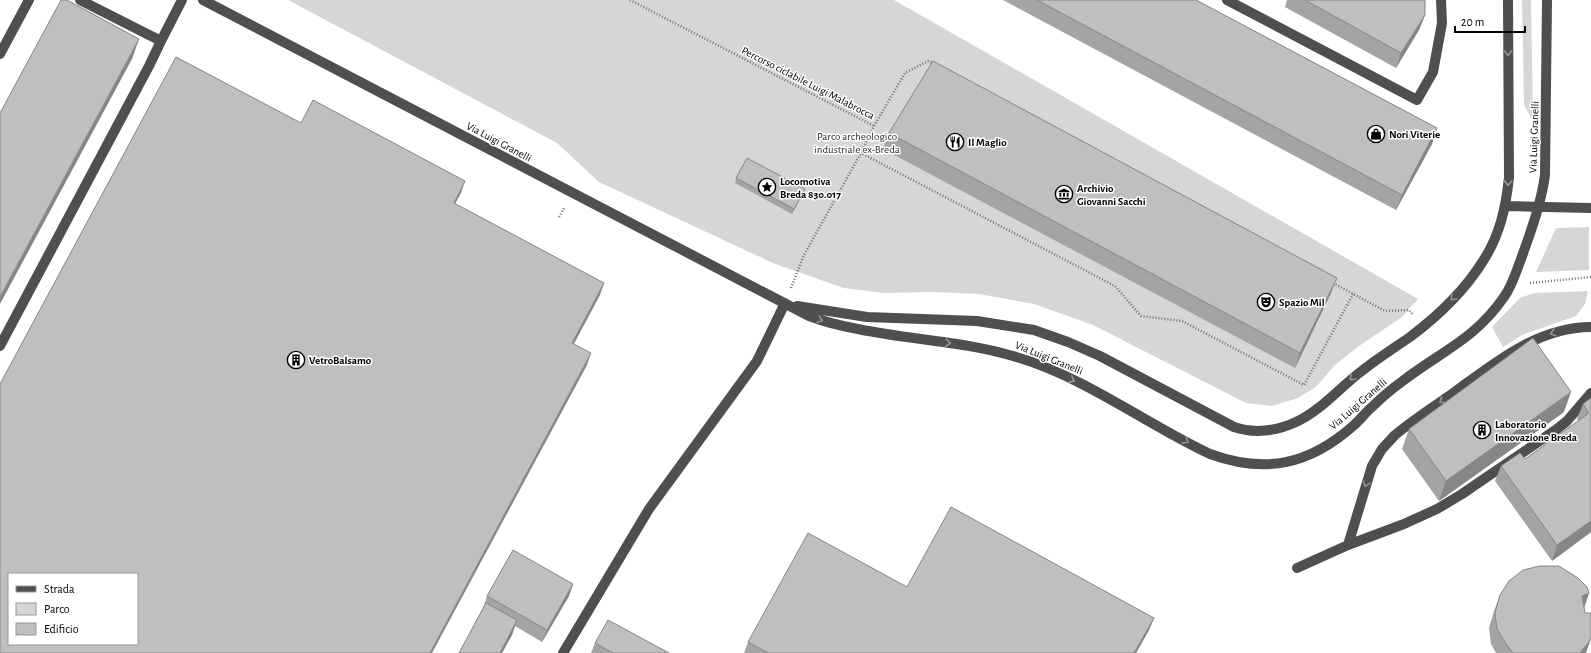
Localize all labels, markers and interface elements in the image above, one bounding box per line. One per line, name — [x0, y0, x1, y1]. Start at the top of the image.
scale bar — [1455, 8, 1525, 34]
text: 20 m — [1461, 16, 1484, 28]
street label: Percorso ciclabile Luigi Malabrocca — [740, 45, 876, 121]
one-way arrow — [1504, 50, 1512, 56]
street label: Via Luigi Granelli — [1527, 101, 1541, 173]
street label: Via Luigi Granelli — [465, 120, 533, 164]
shop icon: Nori Viterie — [1366, 124, 1386, 144]
place label: Nori Viterie — [1389, 129, 1440, 140]
park label: Parco archeologico industriale ex-Breda — [814, 131, 900, 155]
restaurant icon: Il Maglio — [945, 132, 965, 152]
place label: Il Maglio — [968, 137, 1007, 148]
place label: Locomotiva Breda 830.017 — [780, 176, 841, 200]
place icon: Locomotiva Breda 830.017 — [757, 177, 777, 197]
one-way arrow — [1504, 180, 1513, 186]
place label: Archivio Giovanni Sacchi — [1077, 183, 1146, 207]
museum icon: Archivio Giovanni Sacchi — [1054, 184, 1074, 204]
theatre icon: Spazio Mil — [1256, 292, 1276, 312]
one-way arrow — [1451, 293, 1458, 300]
place label: Spazio Mil — [1279, 297, 1325, 308]
one-way arrow — [817, 315, 824, 324]
one-way arrow — [1549, 328, 1556, 337]
one-way arrow — [945, 338, 951, 347]
street label: Via Luigi Granelli — [1014, 339, 1084, 377]
building icon: VetroBalsamo — [286, 350, 306, 370]
place label: VetroBalsamo — [309, 355, 372, 366]
one-way arrow — [1349, 374, 1357, 381]
one-way arrow — [1067, 375, 1075, 383]
street label: Via Luigi Granelli — [1327, 376, 1389, 432]
one-way arrow — [1439, 396, 1446, 404]
place label: Laboratorio Innovazione Breda — [1495, 419, 1578, 443]
building icon: Laboratorio Innovazione Breda — [1472, 420, 1492, 440]
one-way arrow — [1182, 437, 1189, 444]
one-way arrow — [1362, 481, 1371, 488]
legend — [8, 573, 138, 645]
text: Strada — [44, 583, 75, 595]
text: Parco — [44, 603, 70, 615]
text: Edificio — [44, 623, 79, 635]

